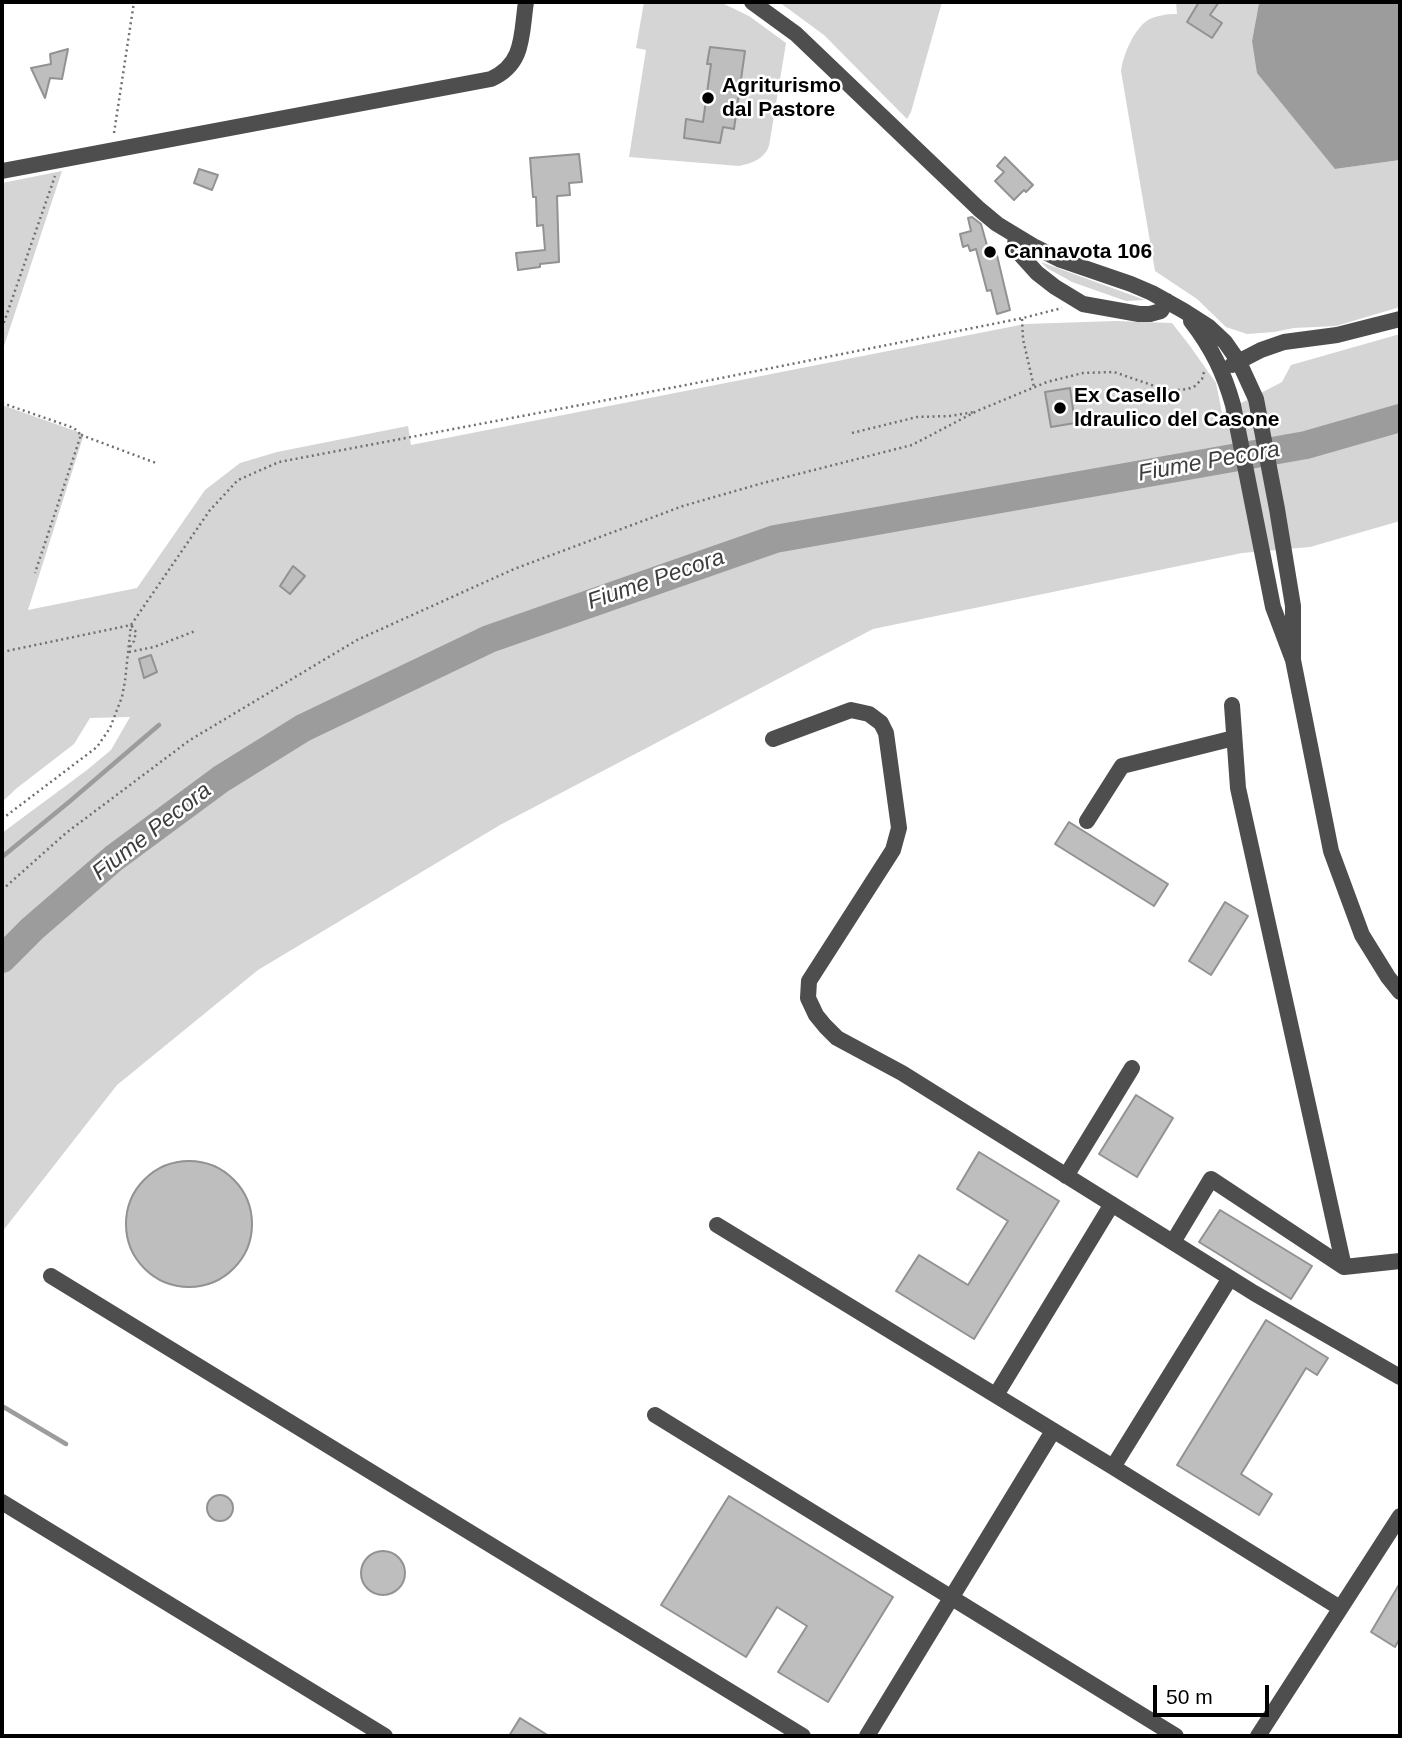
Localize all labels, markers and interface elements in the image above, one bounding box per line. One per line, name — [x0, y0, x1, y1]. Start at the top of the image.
place label: Agriturismo dal Pastore — [722, 73, 841, 123]
marker: Agriturismo dal Pastore — [700, 90, 716, 106]
place label: Cannavota 106 — [1004, 239, 1152, 265]
marker: Cannavota 106 — [982, 244, 998, 260]
place label: Ex Casello Idraulico del Casone — [1074, 383, 1279, 433]
marker: Ex Casello Idraulico del Casone — [1052, 400, 1068, 416]
water label: Fiume Pecora — [1136, 436, 1282, 488]
water label: Fiume Pecora — [584, 544, 728, 616]
water label: Fiume Pecora — [87, 777, 217, 887]
scale bar — [1157, 1672, 1272, 1716]
text: 50 m — [1166, 1685, 1213, 1708]

